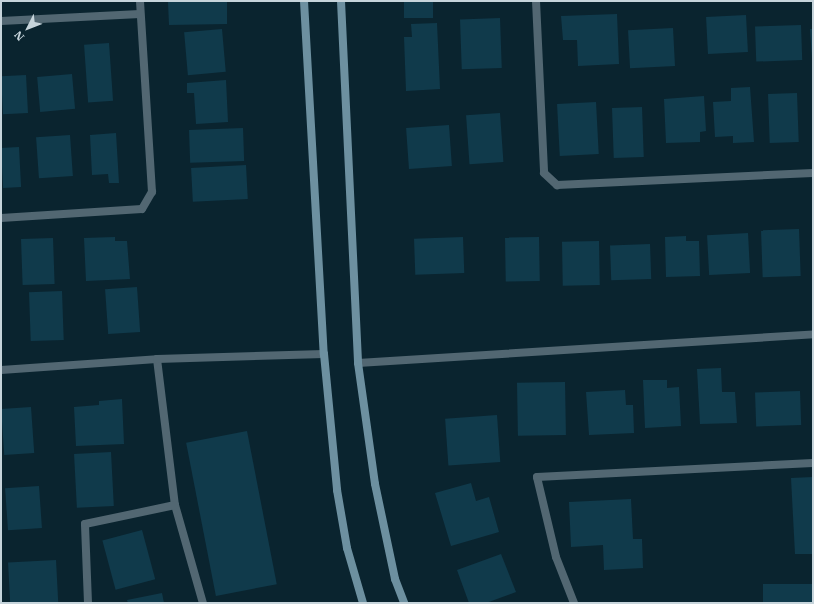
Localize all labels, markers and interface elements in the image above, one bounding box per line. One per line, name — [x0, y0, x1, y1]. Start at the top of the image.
north arrow — [8, 8, 48, 48]
text: N — [11, 28, 27, 44]

